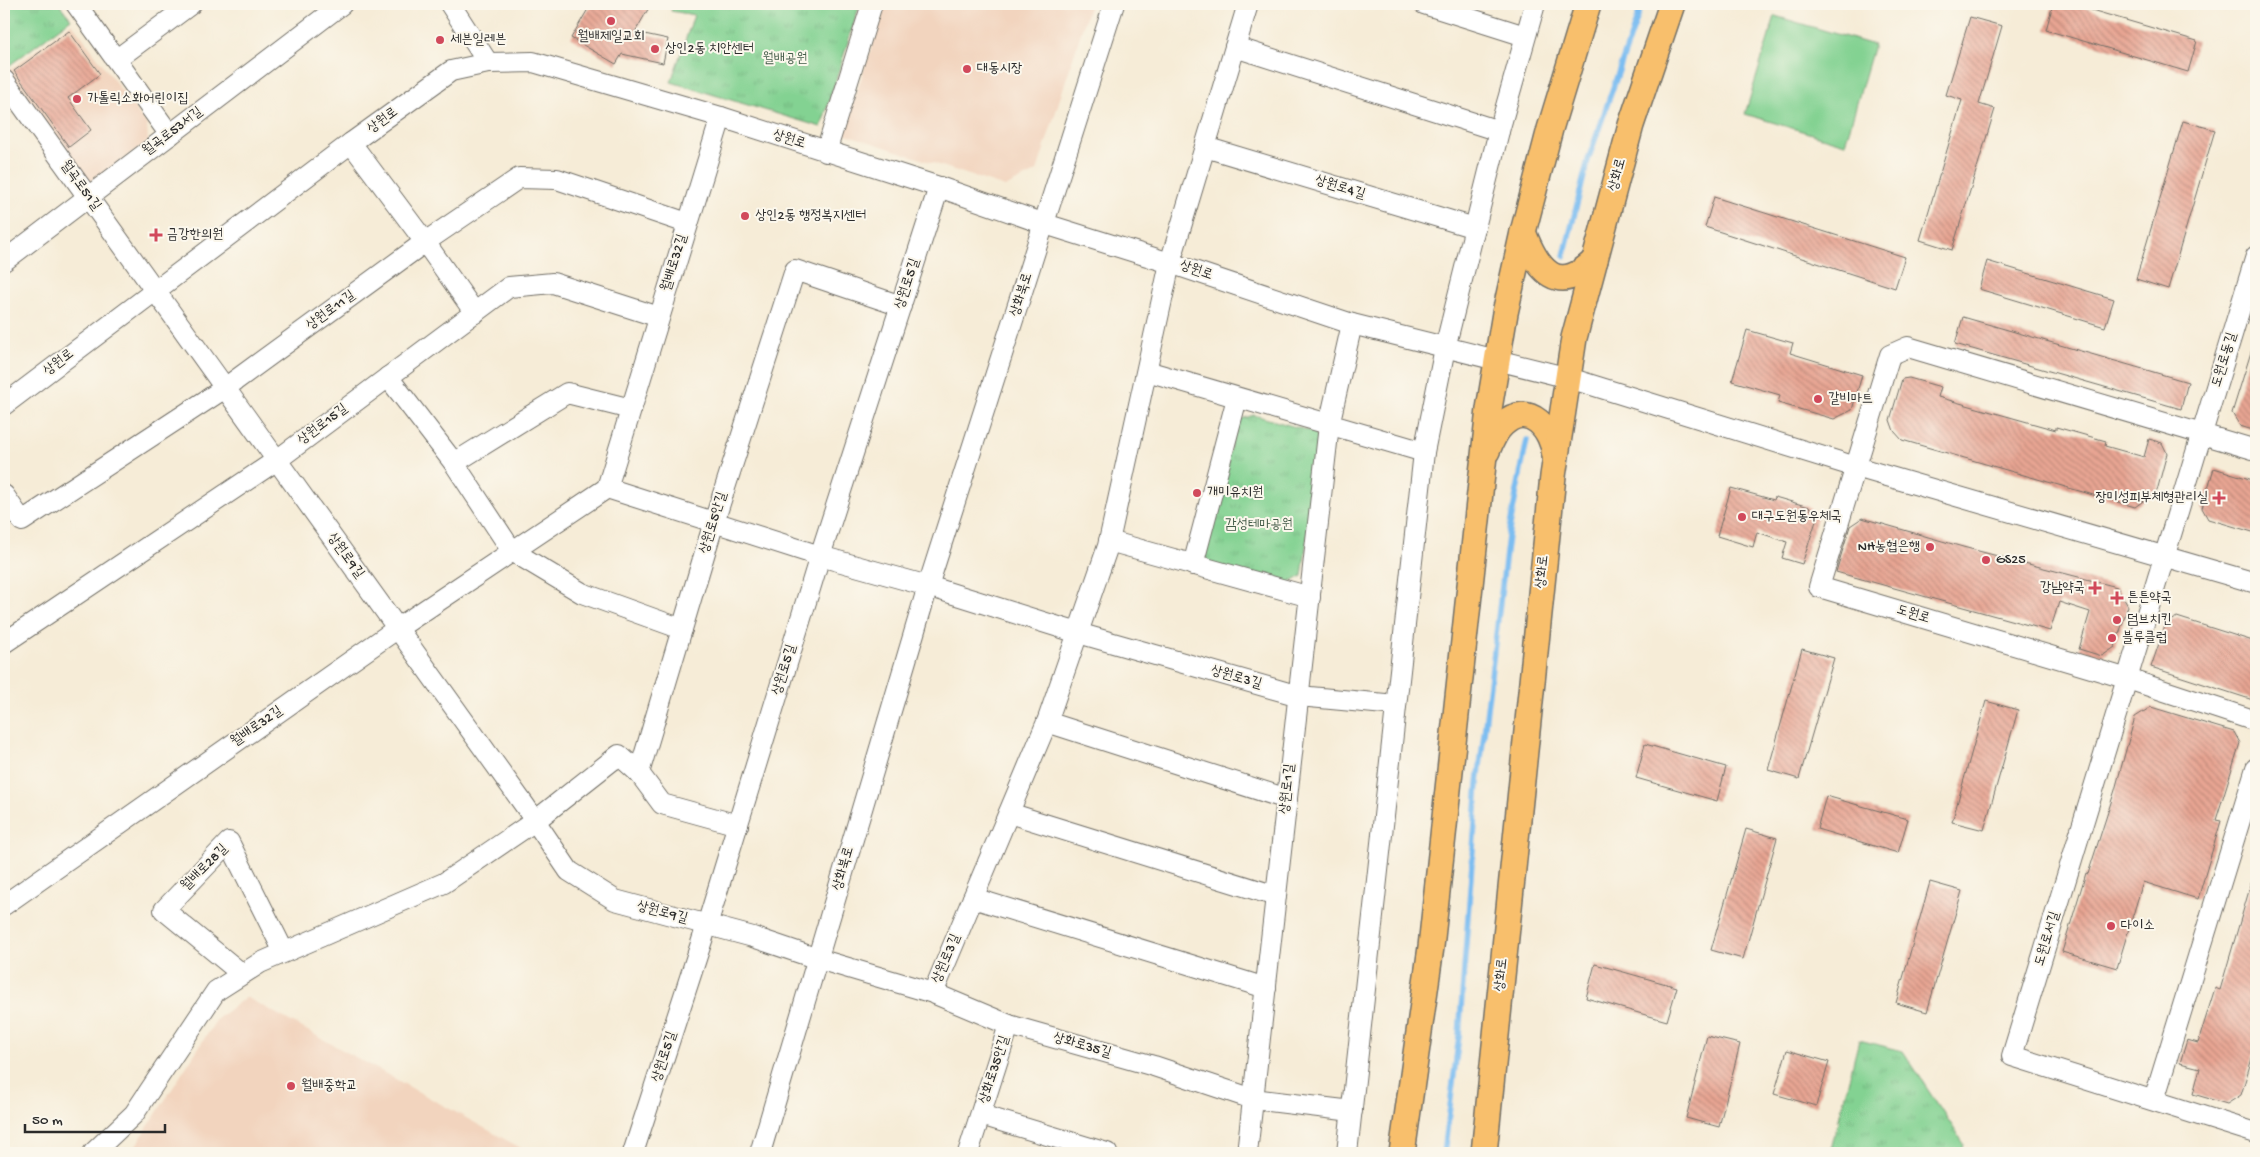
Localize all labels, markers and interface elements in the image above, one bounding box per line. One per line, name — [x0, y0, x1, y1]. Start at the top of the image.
marker: 월배제일교회 — [605, 15, 617, 27]
place label: 월배제일교회 — [577, 29, 645, 46]
place label: 세븐일레븐 — [450, 32, 506, 49]
marker: 세븐일레븐 — [434, 34, 446, 46]
place label: 상인2동 치안센터 — [665, 41, 754, 58]
marker: 상인2동 치안센터 — [649, 43, 661, 55]
park label: 월배공원 — [762, 51, 808, 68]
place label: 대동시장 — [977, 61, 1023, 78]
marker: 대동시장 — [961, 63, 973, 75]
place label: 가톨릭소화어린이집 — [87, 91, 188, 108]
marker: 가톨릭소화어린이집 — [71, 93, 83, 105]
street label: 월곡로53서길 — [140, 103, 207, 160]
street label: 상원로 — [364, 104, 402, 138]
street label: 상원로 — [770, 127, 808, 153]
street label: 상화로 — [1605, 156, 1631, 194]
street label: 월곡로51길 — [56, 158, 104, 215]
street label: 상원로4길 — [1313, 172, 1368, 204]
place label: 상인2동 행정복지센터 — [755, 208, 867, 225]
marker: 상인2동 행정복지센터 — [739, 210, 751, 222]
place label: 금강한의원 — [167, 227, 223, 244]
marker: 금강한의원 — [149, 228, 163, 242]
street label: 월배로32길 — [658, 232, 692, 294]
street label: 상원로5길 — [892, 256, 924, 312]
street label: 상원로 — [1177, 257, 1215, 285]
street label: 상화북로 — [1007, 271, 1037, 319]
street label: 상원로11길 — [303, 287, 359, 334]
street label: 도원로동길 — [2209, 330, 2242, 389]
street label: 상원로 — [40, 346, 78, 380]
place label: 갈비마트 — [1828, 391, 1873, 408]
marker: 갈비마트 — [1812, 393, 1824, 405]
street label: 상원로15길 — [295, 400, 352, 449]
place label: 개미유치원 — [1207, 485, 1263, 502]
marker: 개미유치원 — [1191, 487, 1203, 499]
street label: 상원로5안길 — [697, 489, 732, 556]
place label: 장미성피부체형관리실 — [2095, 490, 2208, 507]
marker: 장미성피부체형관리실 — [2212, 491, 2226, 505]
place label: 대구도원동우체국 — [1752, 509, 1842, 526]
marker: 대구도원동우체국 — [1736, 511, 1748, 523]
park label: 감성테마공원 — [1225, 517, 1293, 534]
street label: 상원로9길 — [323, 530, 368, 583]
place label: NH농협은행 — [1858, 539, 1920, 556]
marker: NH농협은행 — [1924, 541, 1936, 553]
place label: GS25 — [1996, 552, 2026, 569]
street label: 상화로 — [1533, 554, 1553, 590]
marker: GS25 — [1980, 554, 1992, 566]
place label: 강남약국 — [2040, 580, 2085, 597]
marker: 강남약국 — [2089, 582, 2101, 594]
place label: 튼튼약국 — [2127, 590, 2172, 607]
marker: 튼튼약국 — [2111, 592, 2123, 604]
street label: 도원로 — [1894, 602, 1932, 628]
place label: 덤브치킨 — [2127, 612, 2172, 629]
marker: 덤브치킨 — [2111, 614, 2123, 626]
place label: 블루클럽 — [2122, 630, 2167, 647]
marker: 블루클럽 — [2106, 632, 2118, 644]
street label: 상원로5길 — [769, 642, 801, 698]
street label: 상원로3길 — [1208, 663, 1264, 694]
street label: 월배로32길 — [228, 703, 287, 751]
street label: 상원로1길 — [1277, 762, 1299, 815]
street label: 월배로28길 — [178, 840, 233, 895]
street label: 상화북로 — [830, 845, 858, 893]
street label: 상원로9길 — [635, 898, 690, 928]
street label: 도원로서길 — [2032, 909, 2065, 968]
place label: 다이소 — [2121, 918, 2155, 935]
marker: 다이소 — [2105, 920, 2117, 932]
street label: 상원로3길 — [929, 931, 965, 986]
street label: 상화로 — [1492, 957, 1512, 993]
street label: 상원로5길 — [649, 1029, 681, 1085]
street label: 상화로35길 — [1051, 1030, 1114, 1063]
street label: 상화로35안길 — [976, 1033, 1014, 1106]
place label: 월배중학교 — [301, 1078, 357, 1095]
marker: 월배중학교 — [285, 1080, 297, 1092]
scale bar — [25, 1102, 165, 1134]
text: 50 m — [32, 1112, 63, 1130]

